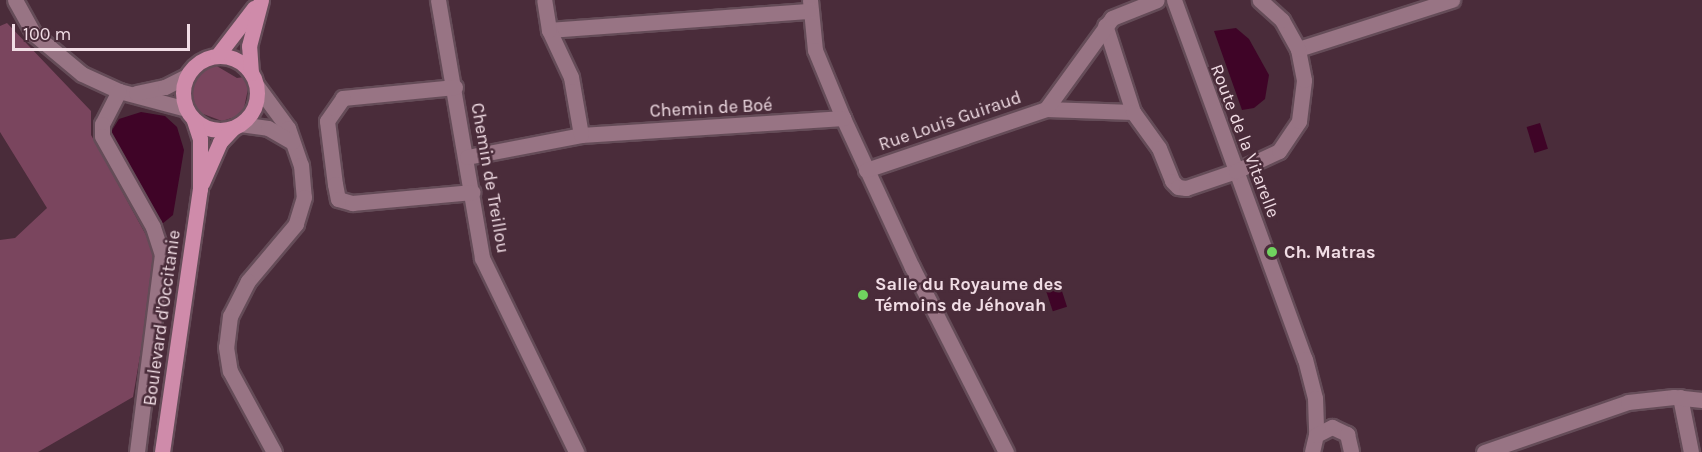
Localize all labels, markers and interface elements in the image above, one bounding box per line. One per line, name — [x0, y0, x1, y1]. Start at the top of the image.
scale bar — [15, 12, 194, 50]
text: 100 m — [23, 23, 71, 45]
street label: Route de la Vitarelle — [1206, 61, 1284, 221]
street label: Rue Louis Guiraud — [876, 86, 1024, 156]
street label: Chemin de Boé — [649, 94, 773, 122]
street label: Chemin de Treillou — [466, 101, 514, 255]
street label: Boulevard d'Occitanie — [139, 229, 185, 407]
place label: Ch. Matras — [1284, 241, 1376, 263]
marker: Ch. Matras — [1265, 245, 1279, 259]
place label: Salle du Royaume des Témoins de Jéhovah — [875, 274, 1063, 316]
marker: Salle du Royaume des Témoins de Jéhovah — [856, 288, 870, 302]

